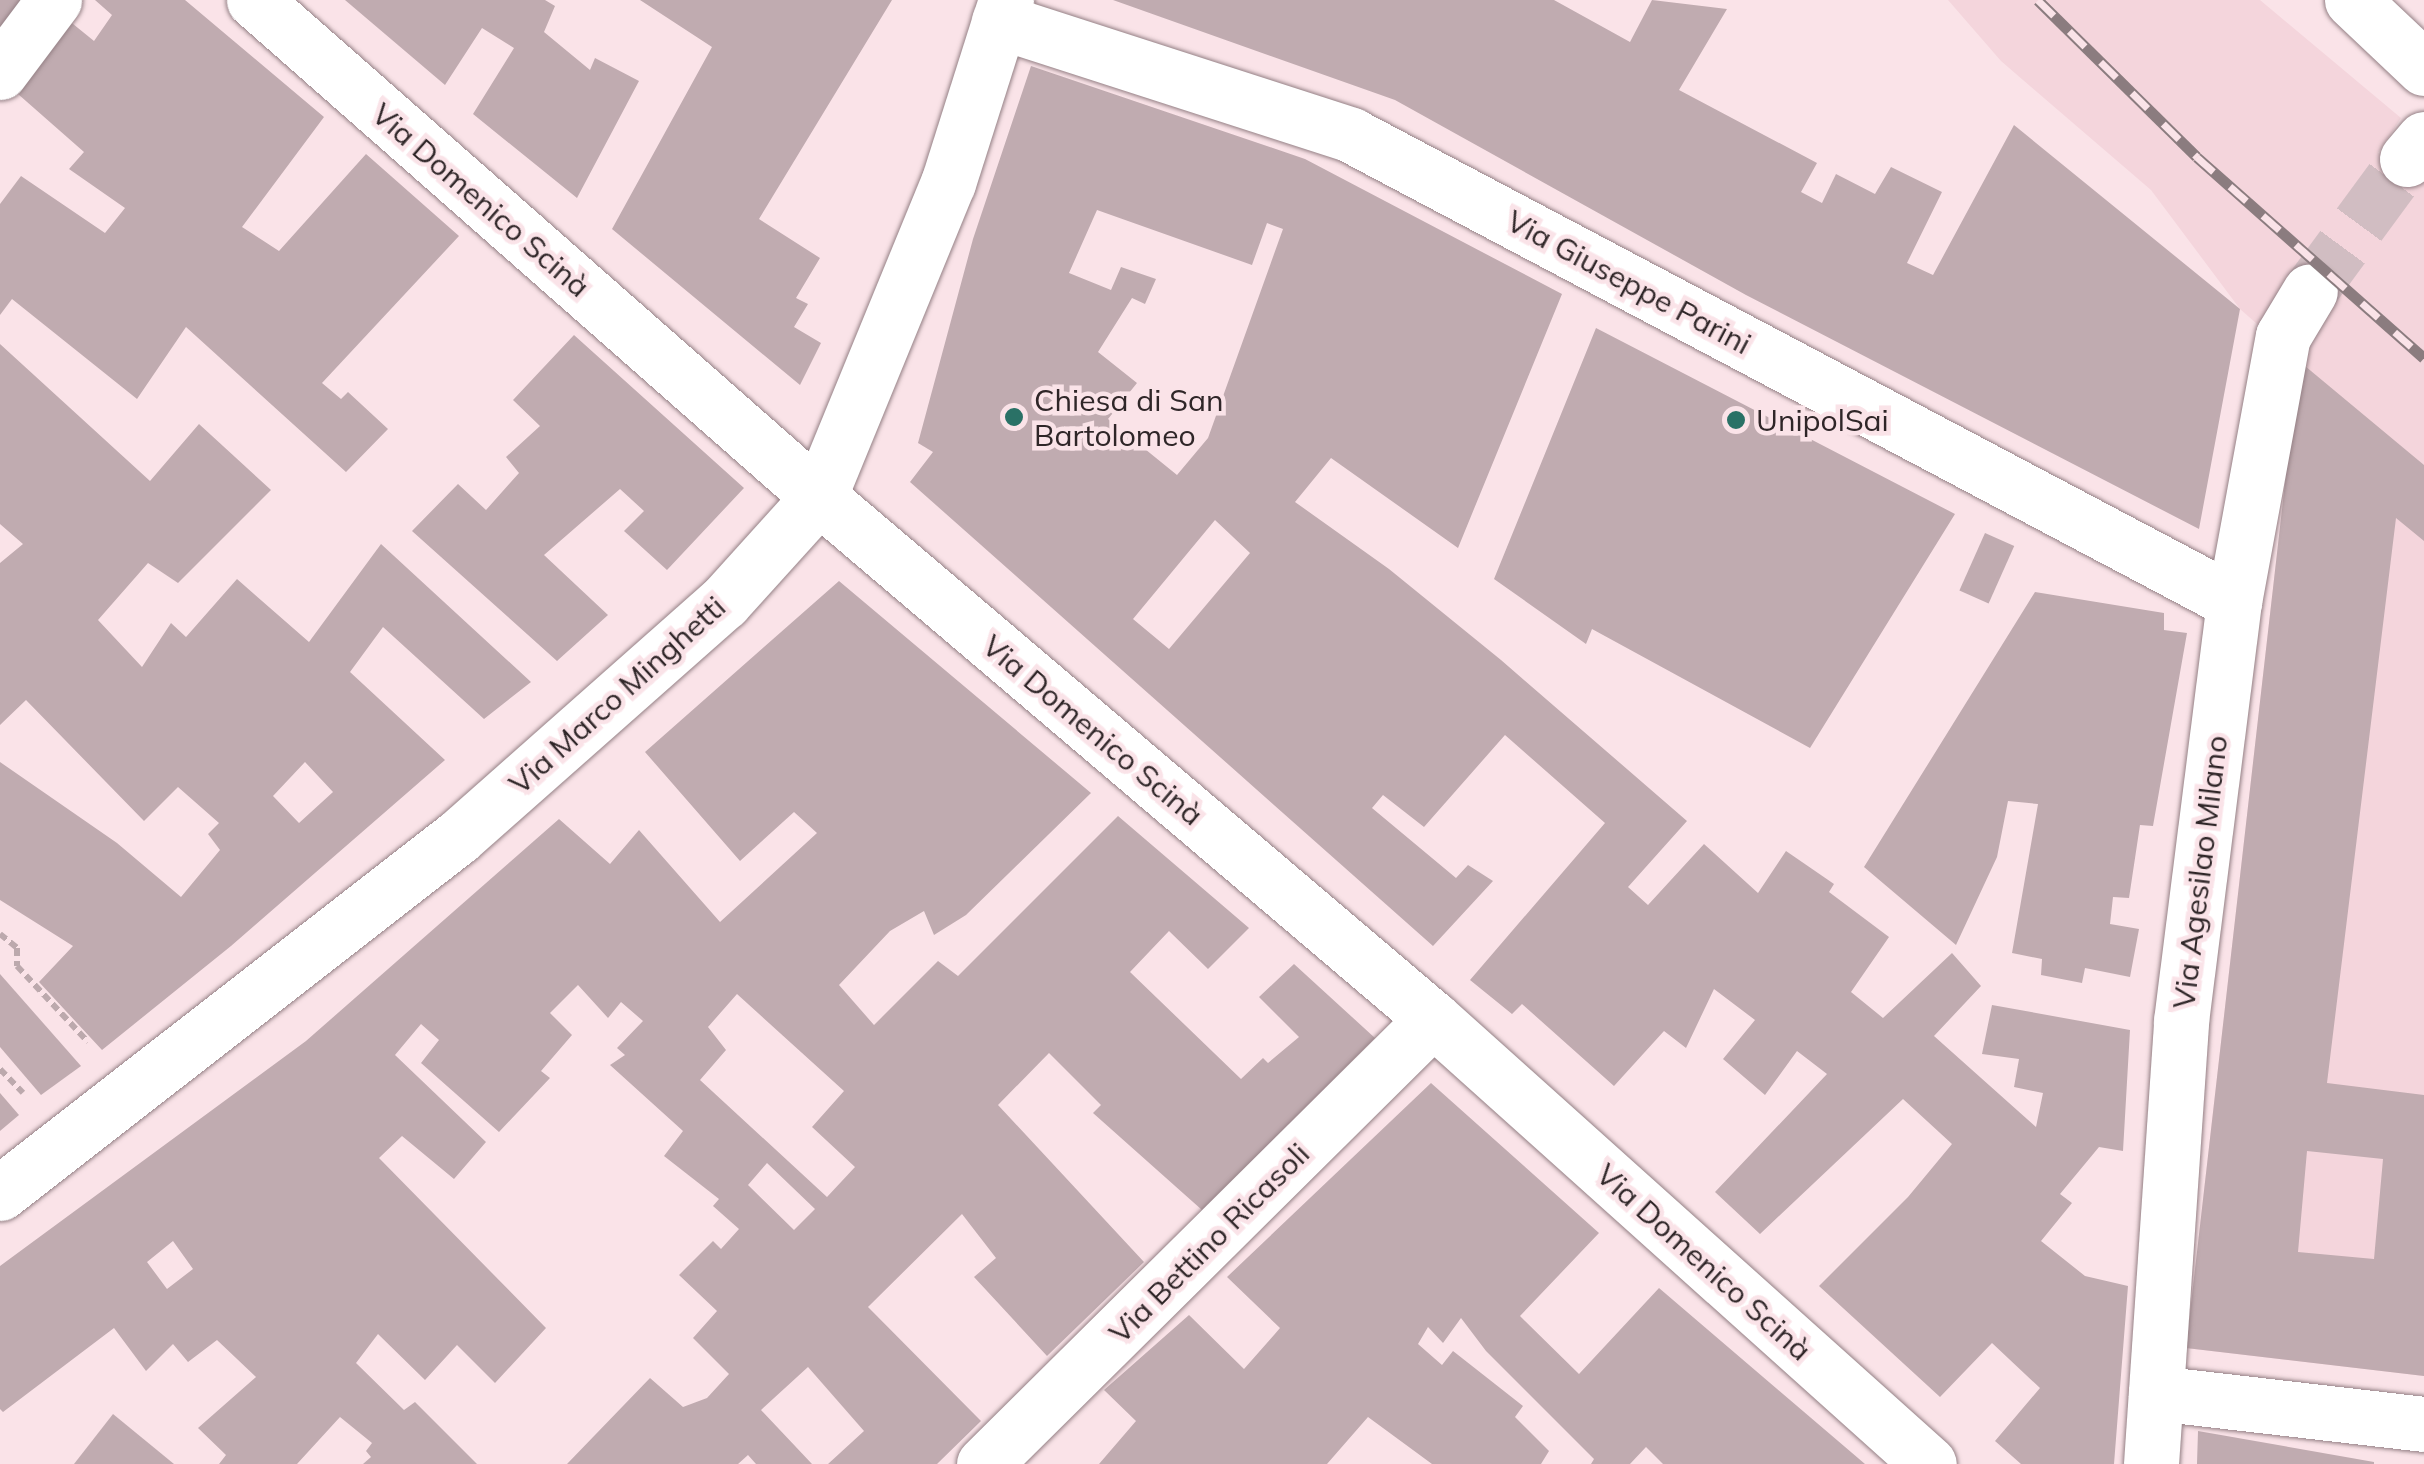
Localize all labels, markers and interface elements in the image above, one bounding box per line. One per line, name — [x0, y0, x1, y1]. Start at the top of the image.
street label: Via Domenico Scinà — [365, 96, 597, 304]
street label: Via Giuseppe Parini — [1501, 202, 1757, 362]
place label: Chiesa di San Bartolomeo — [1034, 382, 1224, 452]
place label: UnipolSai — [1756, 402, 1889, 438]
marker: Chiesa di San Bartolomeo — [1003, 406, 1025, 428]
marker: UnipolSai — [1725, 409, 1747, 431]
street label: Via Marco Minghetti — [502, 589, 732, 801]
street label: Via Domenico Scinà — [975, 627, 1211, 833]
street label: Via Agesilao Milano — [2165, 733, 2235, 1011]
street label: Via Bettino Ricasoli — [1102, 1136, 1316, 1350]
street label: Via Domenico Scinà — [1589, 1156, 1819, 1368]

